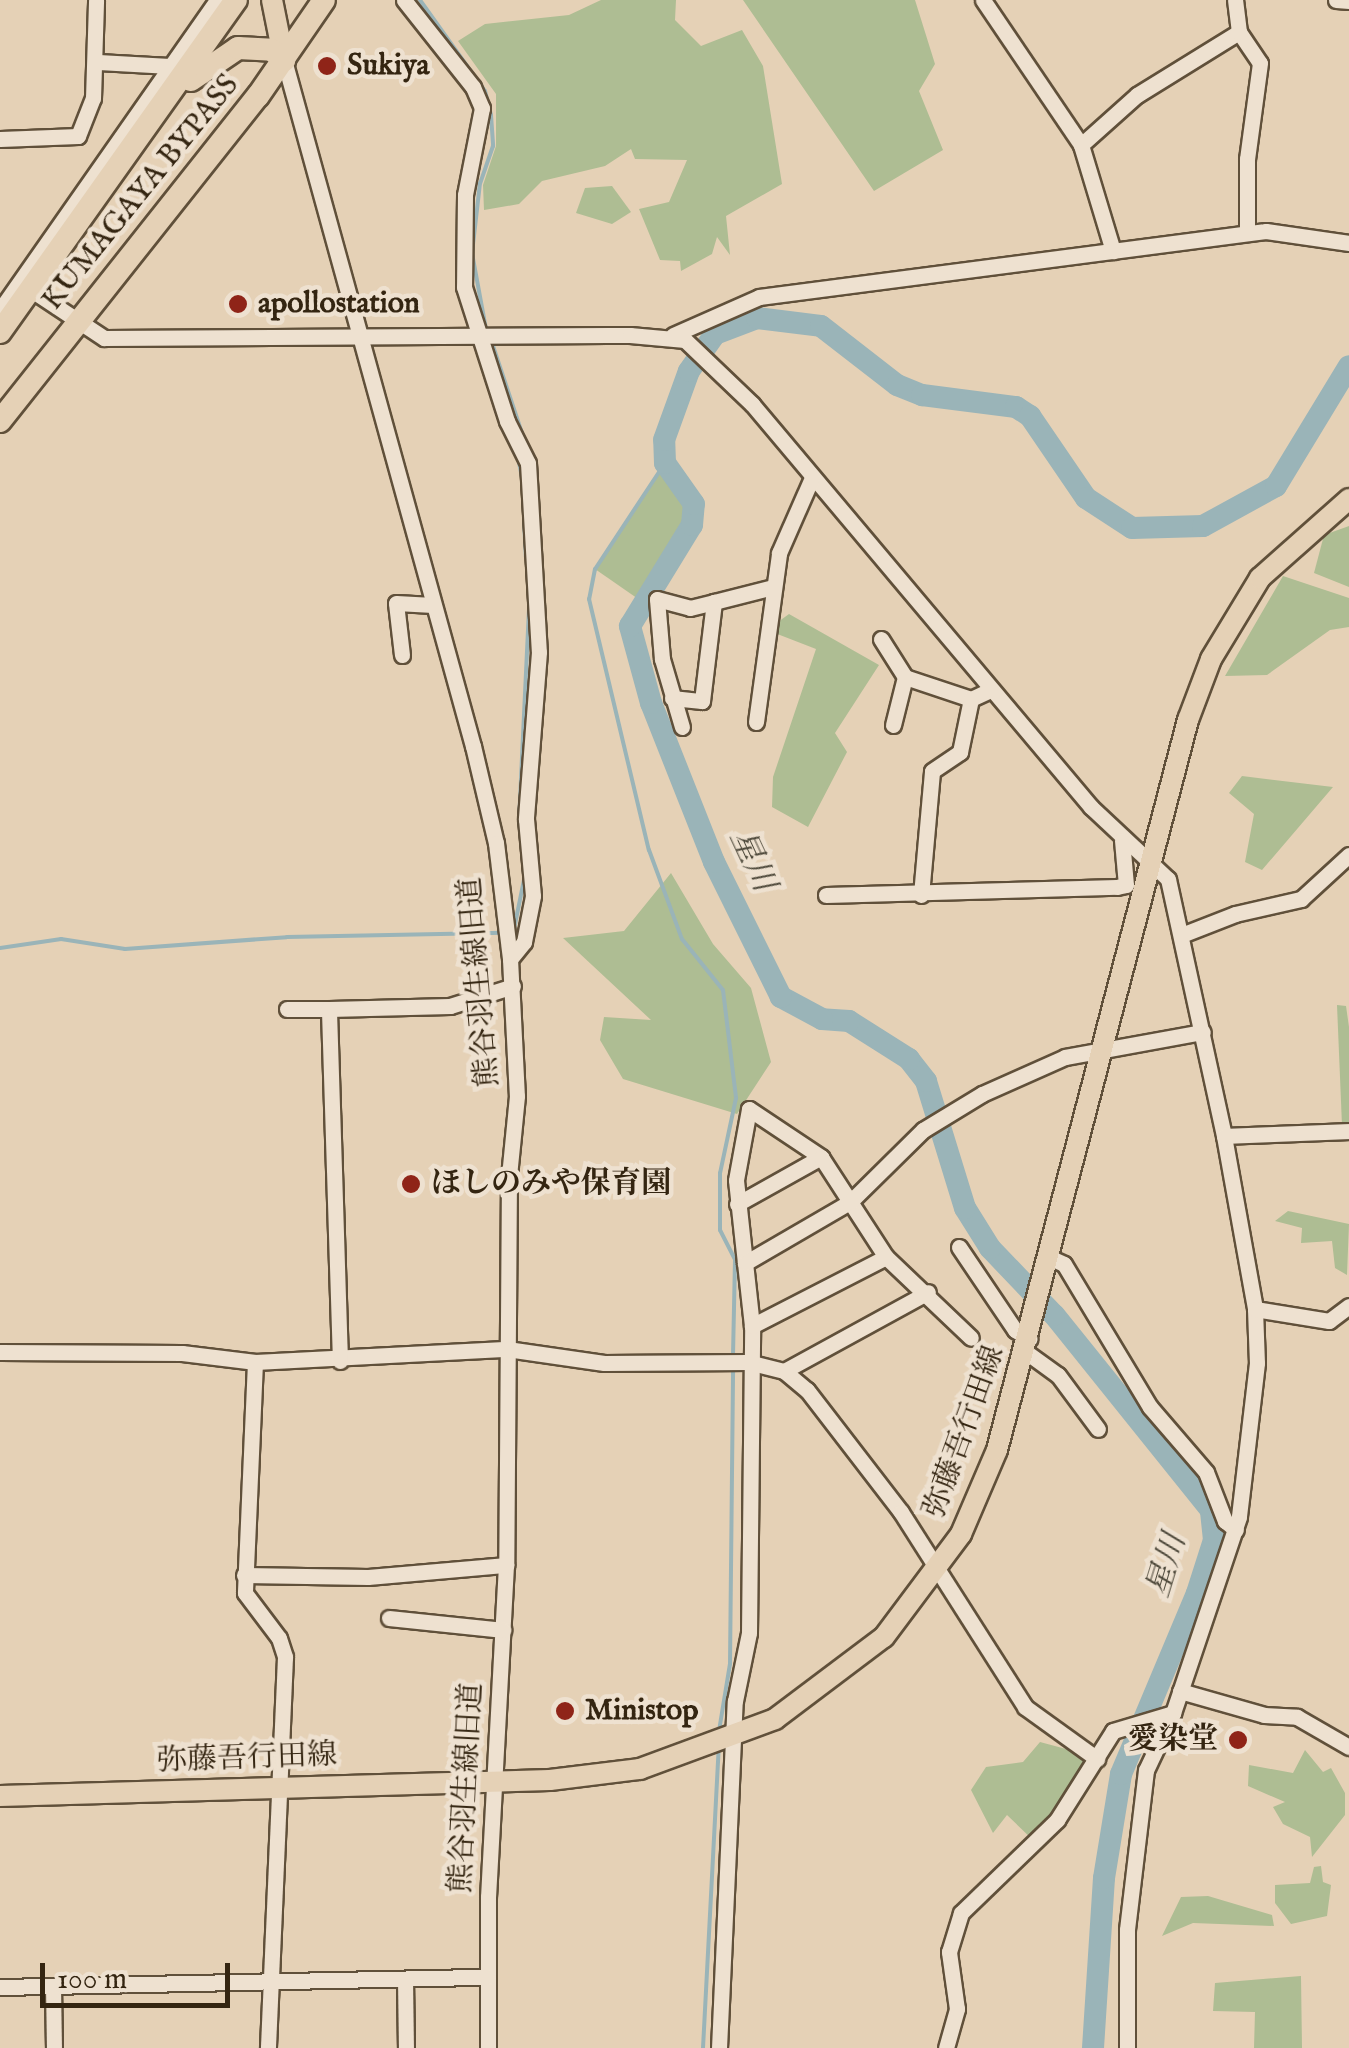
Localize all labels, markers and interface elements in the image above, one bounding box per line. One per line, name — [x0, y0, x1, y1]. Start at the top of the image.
place label: Sukiya — [347, 48, 429, 84]
marker: Sukiya — [316, 55, 338, 77]
street label: KUMAGAYA BYPASS — [35, 68, 247, 318]
place label: apollostation — [258, 286, 420, 322]
marker: apollostation — [227, 293, 249, 315]
water label: 星川 — [720, 824, 782, 898]
street label: 熊谷羽生線旧道 — [453, 876, 507, 1088]
place label: ほしのみや保育園 — [431, 1166, 671, 1202]
marker: ほしのみや保育園 — [400, 1173, 422, 1195]
street label: 弥藤吾行田線 — [917, 1341, 1013, 1523]
water label: 星川 — [1140, 1530, 1196, 1602]
street label: 熊谷羽生線旧道 — [444, 1682, 490, 1894]
place label: Ministop — [585, 1693, 698, 1729]
marker: Ministop — [554, 1700, 576, 1722]
place label: 愛染堂 — [1128, 1722, 1218, 1758]
marker: 愛染堂 — [1227, 1729, 1249, 1751]
street label: 弥藤吾行田線 — [156, 1738, 338, 1780]
scale bar — [45, 1943, 235, 2005]
text: 100 m — [57, 1961, 127, 1999]

